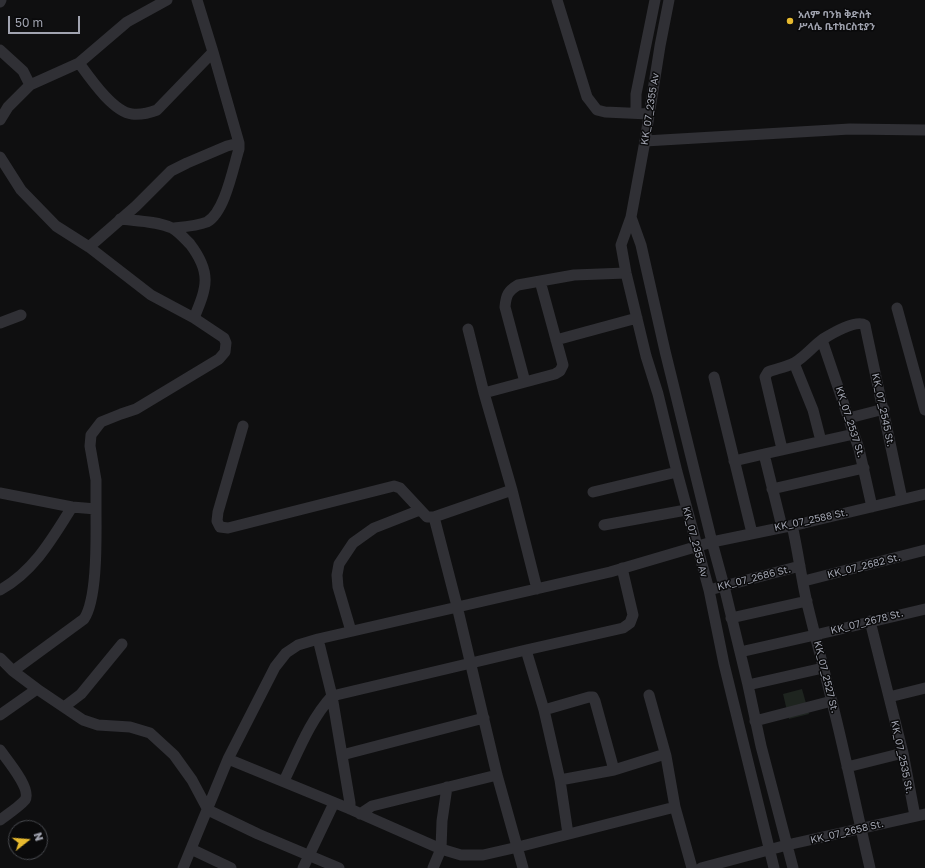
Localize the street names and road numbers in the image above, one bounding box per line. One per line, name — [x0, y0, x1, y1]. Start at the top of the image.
street label: KK_07_2355 Av — [638, 72, 662, 146]
street label: KK_07_2545 St. — [869, 372, 897, 448]
street label: KK_07_2537 St. — [833, 385, 867, 459]
street label: KK_07_2355 Av — [680, 505, 710, 579]
street label: KK_07_2588 St. — [773, 506, 849, 534]
street label: KK_07_2682 St. — [826, 551, 902, 581]
street label: KK_07_2686 St. — [716, 563, 792, 593]
street label: KK_07_2678 St. — [829, 607, 905, 637]
street label: KK_07_2527 St. — [811, 640, 841, 714]
street label: KK_07_2535 St. — [888, 719, 916, 795]
street label: KK_07_2658 St. — [809, 818, 885, 846]

